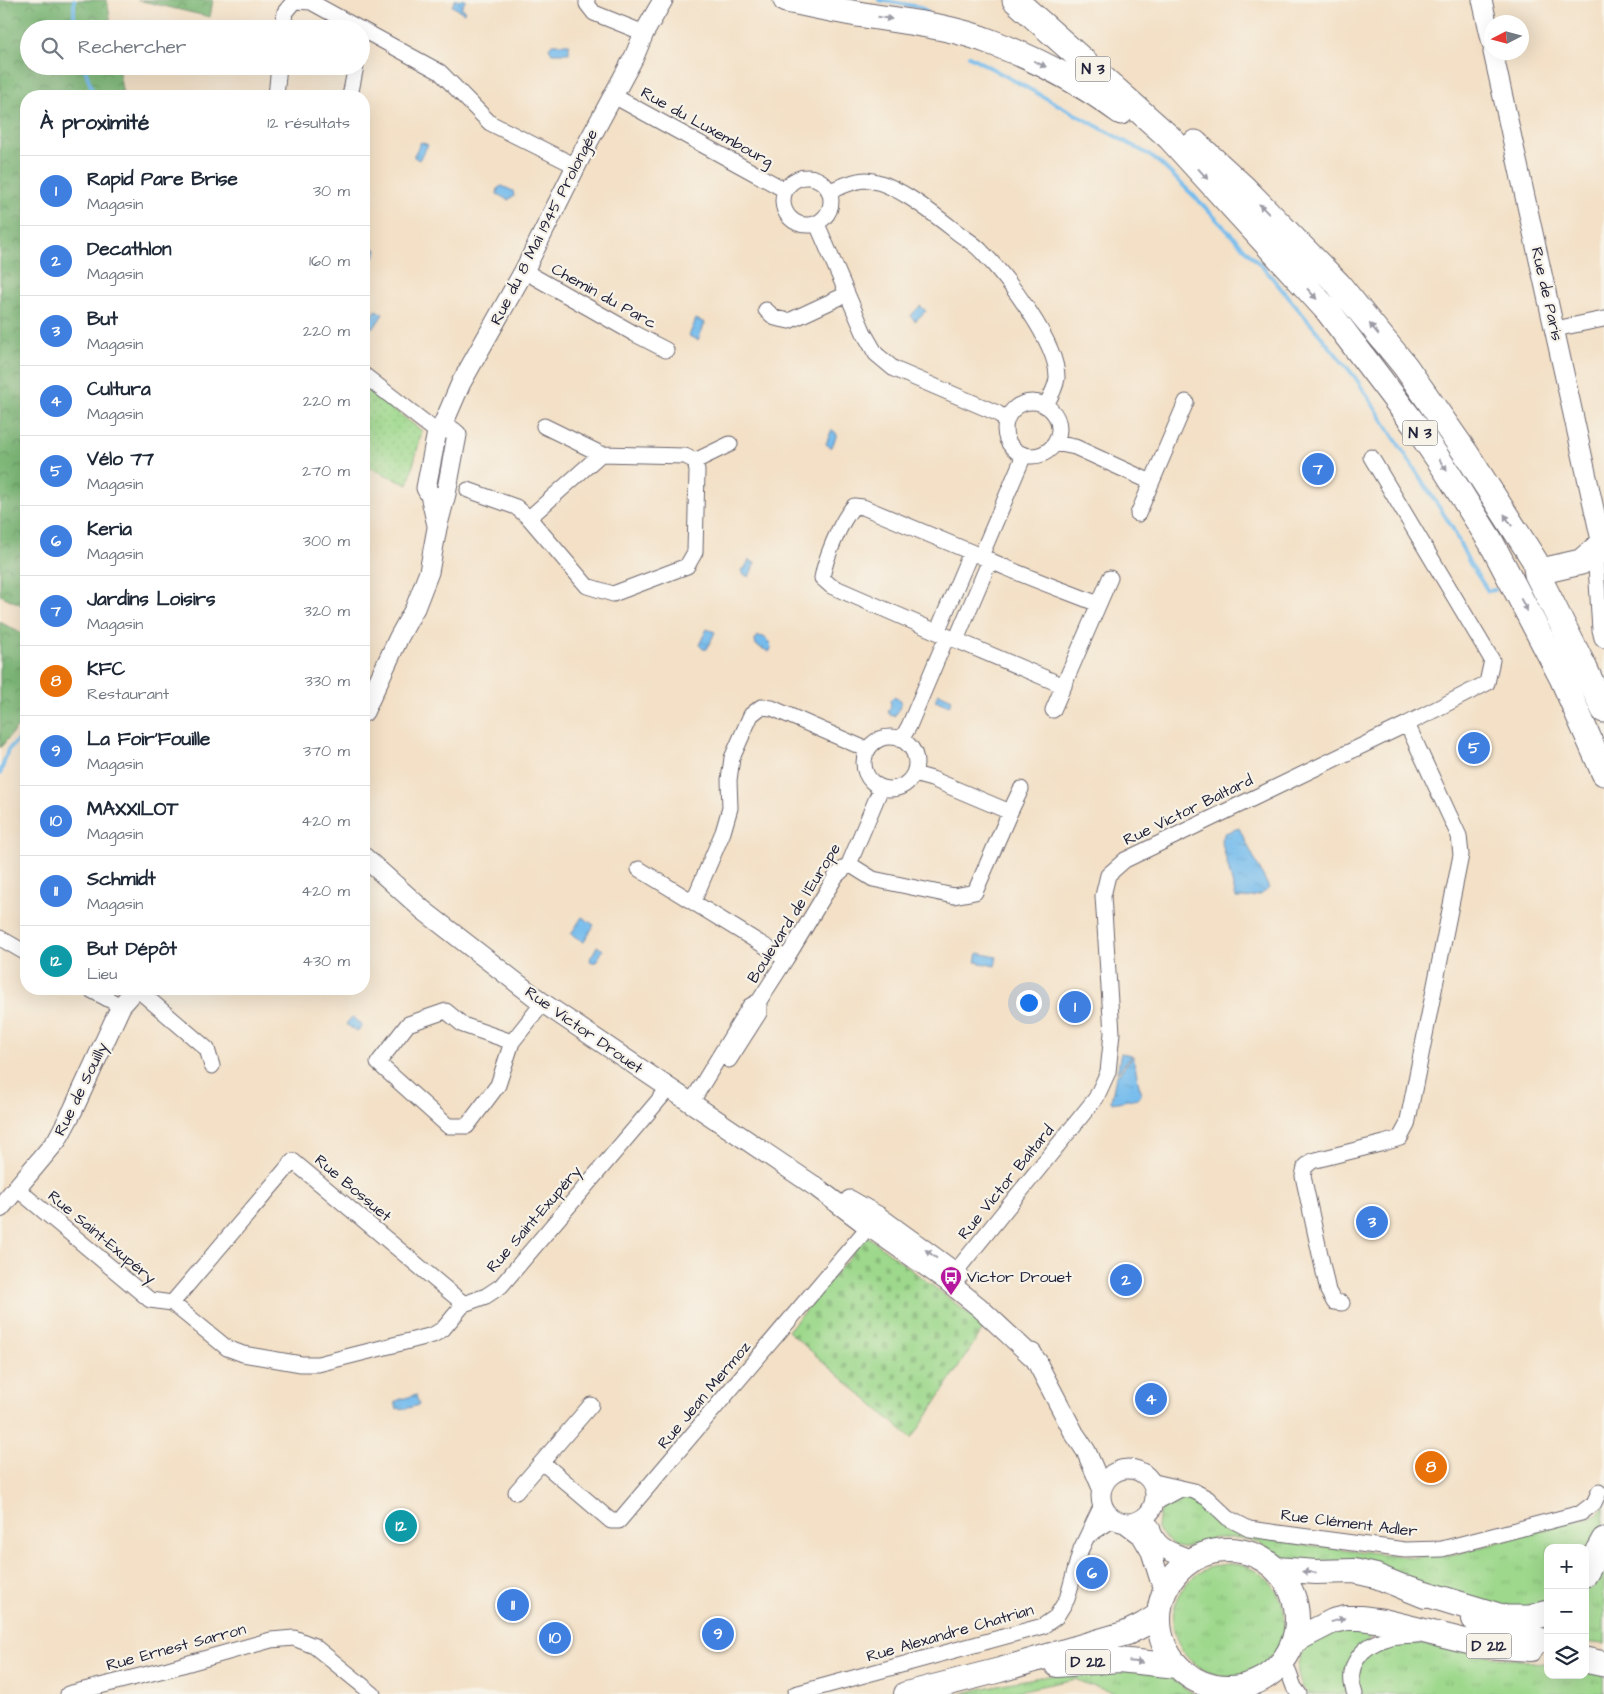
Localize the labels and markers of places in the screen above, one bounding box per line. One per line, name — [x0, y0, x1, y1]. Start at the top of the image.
pin: 7 — [1302, 450, 1334, 488]
pin: 5 — [1458, 729, 1490, 767]
pin: 1 — [1059, 988, 1091, 1026]
pin: 3 — [1356, 1203, 1388, 1241]
pin: 2 — [1110, 1261, 1142, 1299]
bus stop icon: Victor Drouet — [939, 1265, 963, 1296]
place label: Victor Drouet — [967, 1266, 1072, 1288]
pin: 4 — [1135, 1380, 1167, 1418]
pin: 8 — [1415, 1448, 1447, 1486]
pin: 12 — [385, 1507, 417, 1545]
pin: 6 — [1076, 1554, 1108, 1592]
pin: 11 — [497, 1586, 529, 1624]
pin: 9 — [702, 1615, 734, 1653]
pin: 10 — [539, 1619, 571, 1657]

